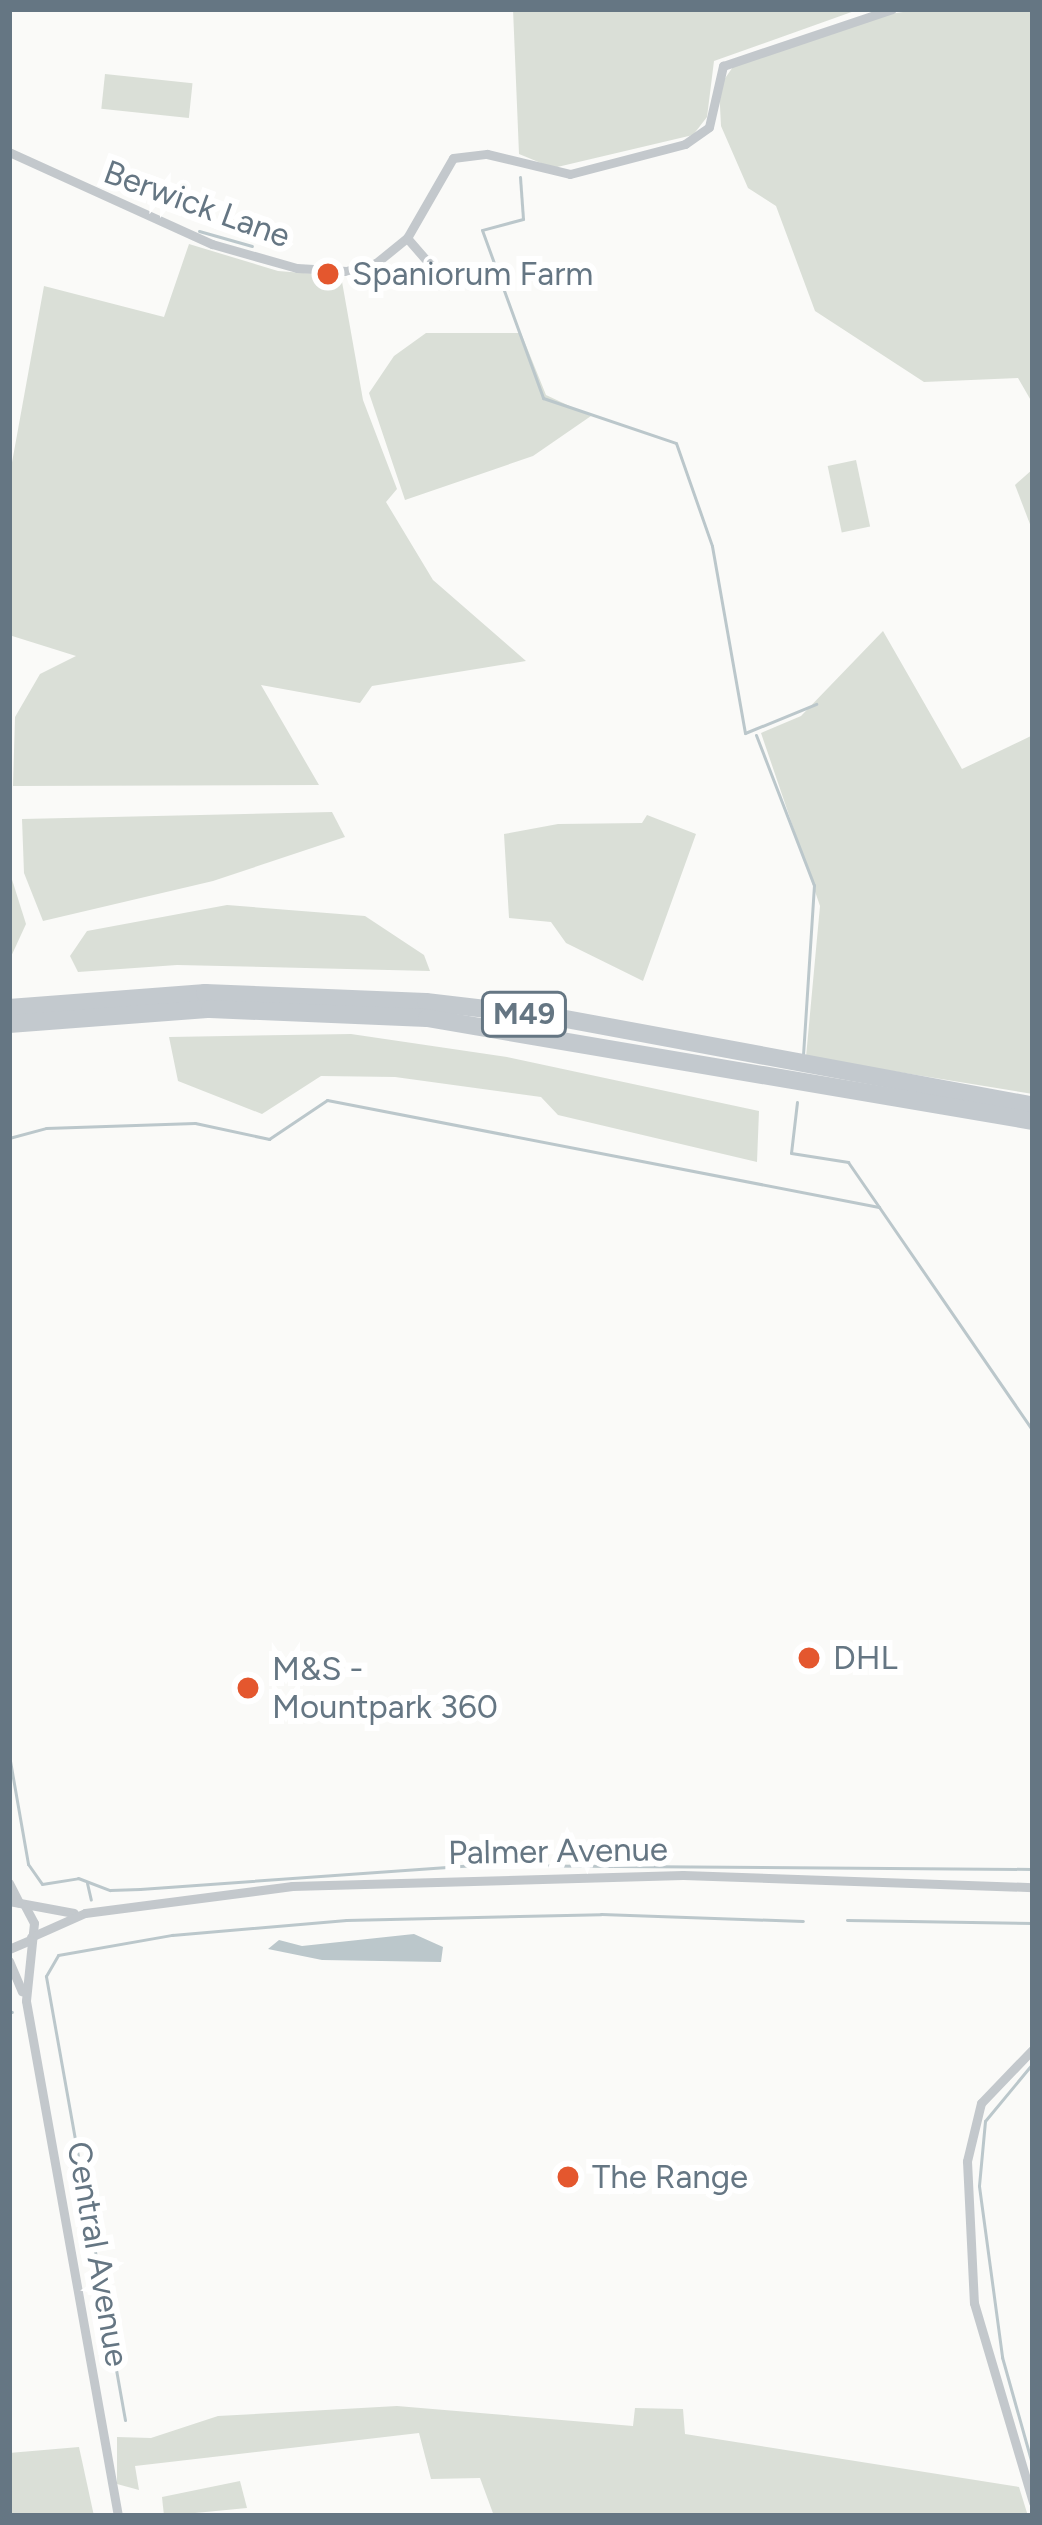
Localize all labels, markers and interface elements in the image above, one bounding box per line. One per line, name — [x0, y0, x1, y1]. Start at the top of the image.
street label: Berwick Lane — [98, 152, 296, 256]
place label: Spaniorum Farm — [352, 254, 593, 294]
marker: Spaniorum Farm — [315, 261, 341, 287]
road number: M49 — [479, 990, 569, 1038]
place label: DHL — [833, 1638, 898, 1678]
marker: DHL — [796, 1645, 822, 1671]
place label: M&S - Mountpark 360 — [272, 1649, 498, 1727]
marker: M&S - Mountpark 360 — [235, 1675, 261, 1701]
street label: Palmer Avenue — [448, 1829, 668, 1873]
street label: Central Avenue — [59, 2138, 137, 2370]
place label: The Range — [592, 2157, 748, 2197]
marker: The Range — [555, 2164, 581, 2190]

